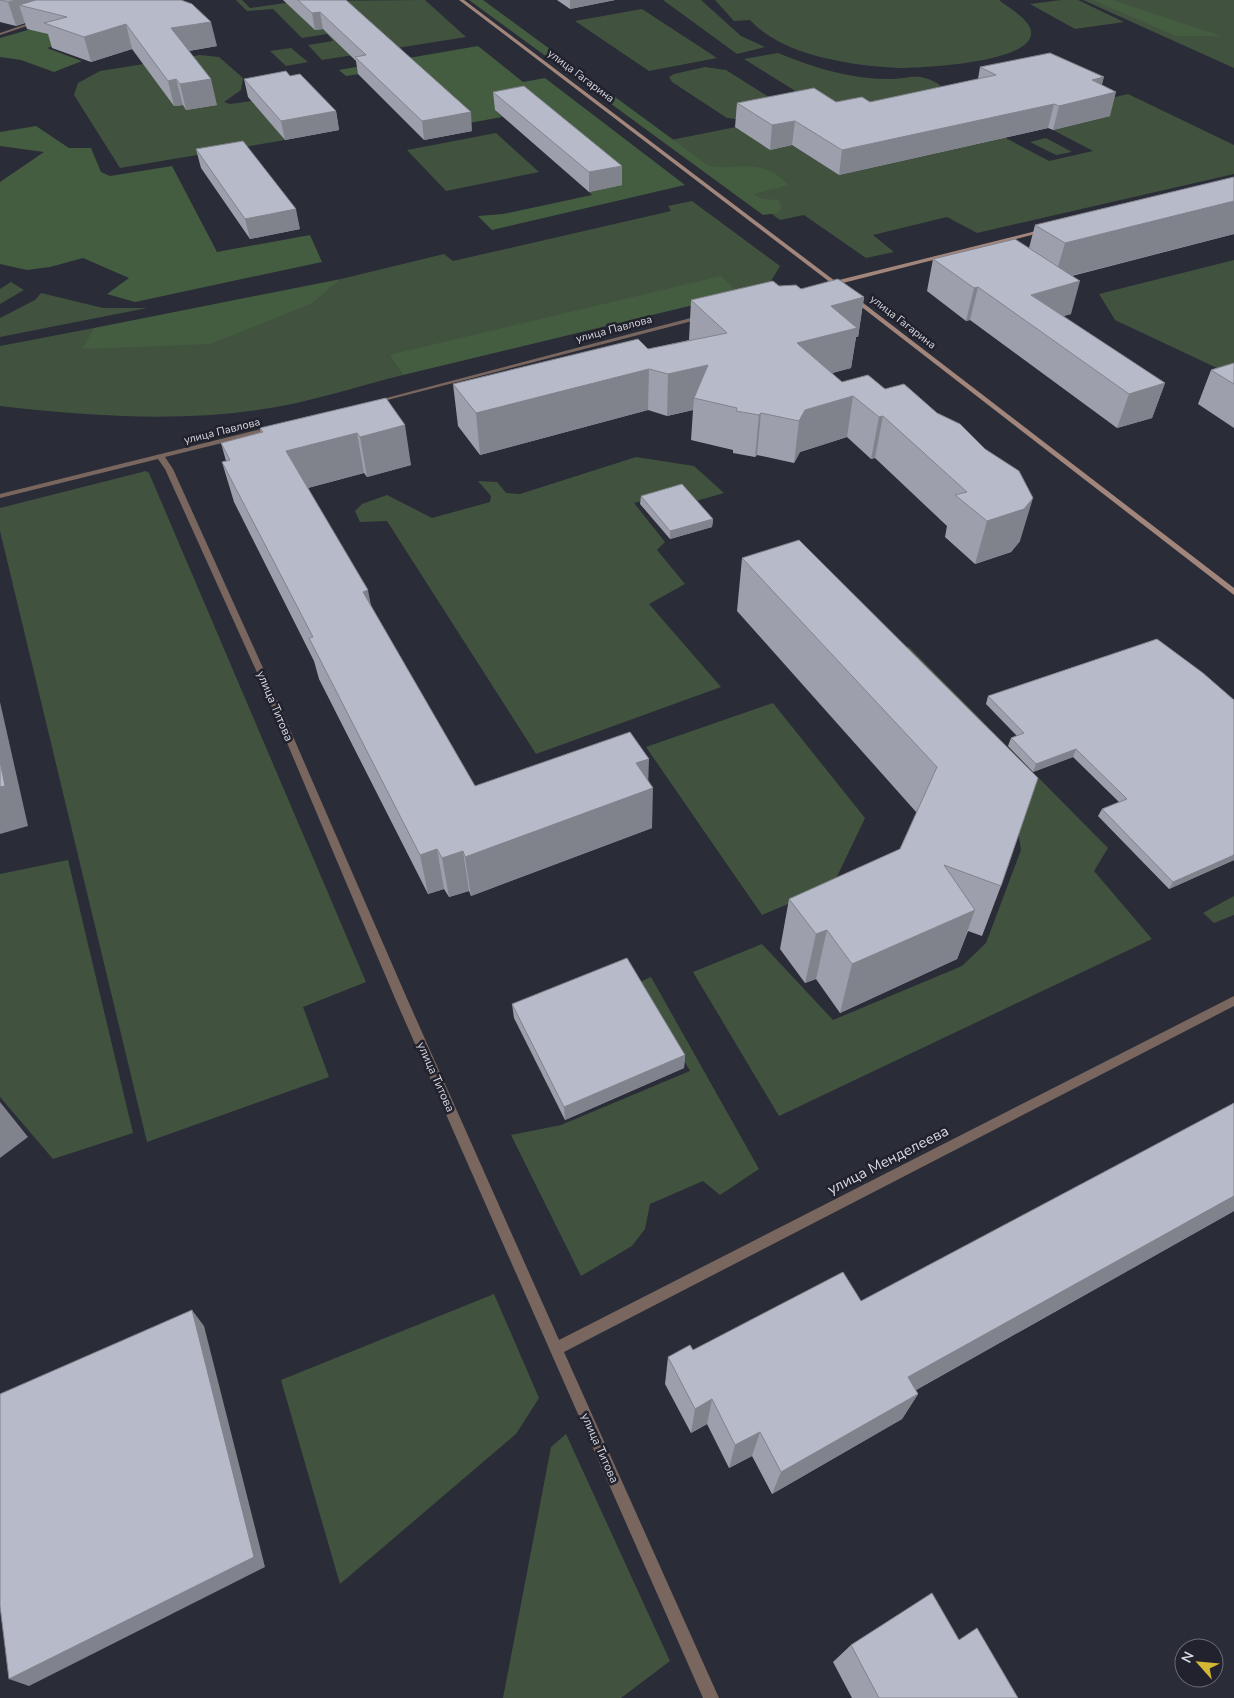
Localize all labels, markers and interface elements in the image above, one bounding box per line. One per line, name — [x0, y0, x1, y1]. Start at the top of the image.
street label: улица Гагарина — [545, 46, 617, 106]
street label: улица Гагарина — [867, 291, 939, 353]
street label: улица Павлова — [574, 312, 654, 346]
street label: улица Павлова — [182, 414, 262, 448]
street label: улица Титова — [253, 668, 297, 744]
street label: улица Титова — [413, 1039, 459, 1115]
street label: улица Менделеева — [824, 1121, 952, 1199]
street label: улица Титова — [577, 1410, 623, 1486]
north arrow — [1174, 1638, 1224, 1688]
text: N — [1177, 1648, 1199, 1666]

